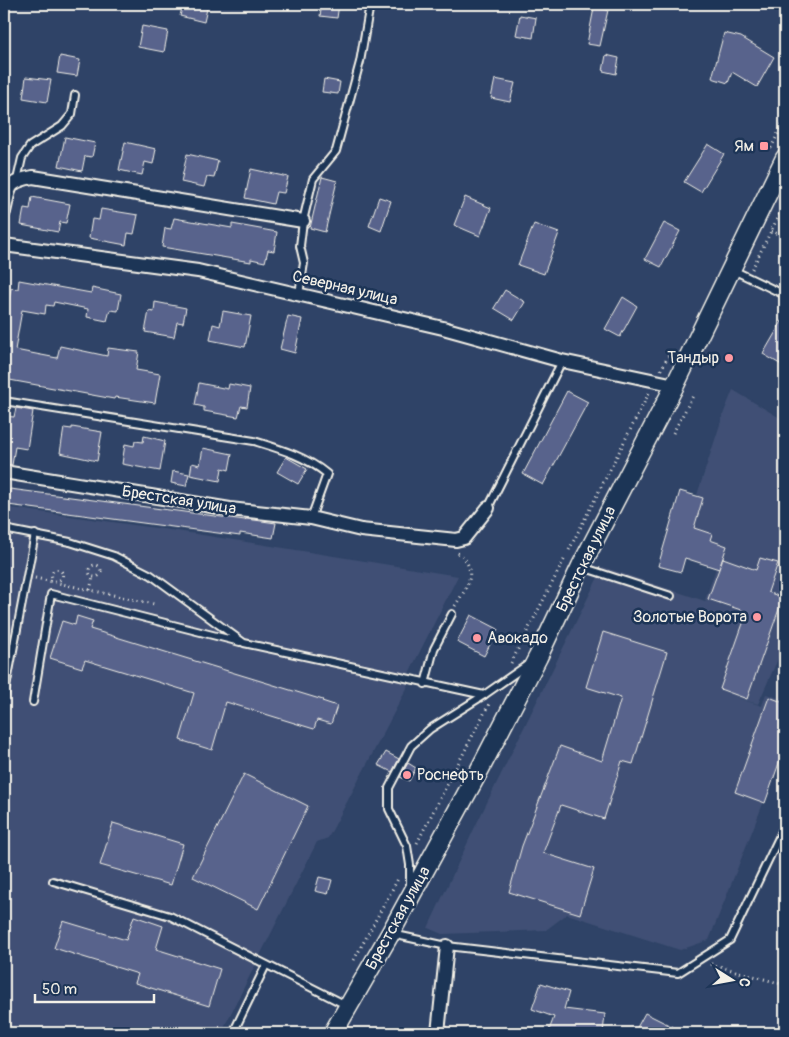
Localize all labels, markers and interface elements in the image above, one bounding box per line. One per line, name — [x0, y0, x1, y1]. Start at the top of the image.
place label: Ям — [734, 136, 754, 156]
marker: Ям — [758, 140, 770, 152]
street label: Северная улица — [290, 266, 400, 310]
place label: Тандыр — [667, 348, 719, 368]
marker: Тандыр — [723, 352, 735, 364]
street label: Брестская улица — [120, 481, 238, 519]
street label: Брестская улица — [552, 503, 620, 615]
place label: Золотые Ворота — [633, 607, 747, 627]
marker: Золотые Ворота — [751, 611, 763, 623]
place label: Авокадо — [487, 628, 548, 648]
marker: Авокадо — [471, 632, 483, 644]
place label: Роснефть — [417, 765, 484, 785]
marker: Роснефть — [401, 769, 413, 781]
street label: Брестская улица — [361, 863, 435, 973]
north arrow — [706, 954, 756, 1004]
scale bar — [35, 972, 154, 1004]
text: С — [735, 977, 753, 989]
text: 50 m — [42, 980, 77, 999]

